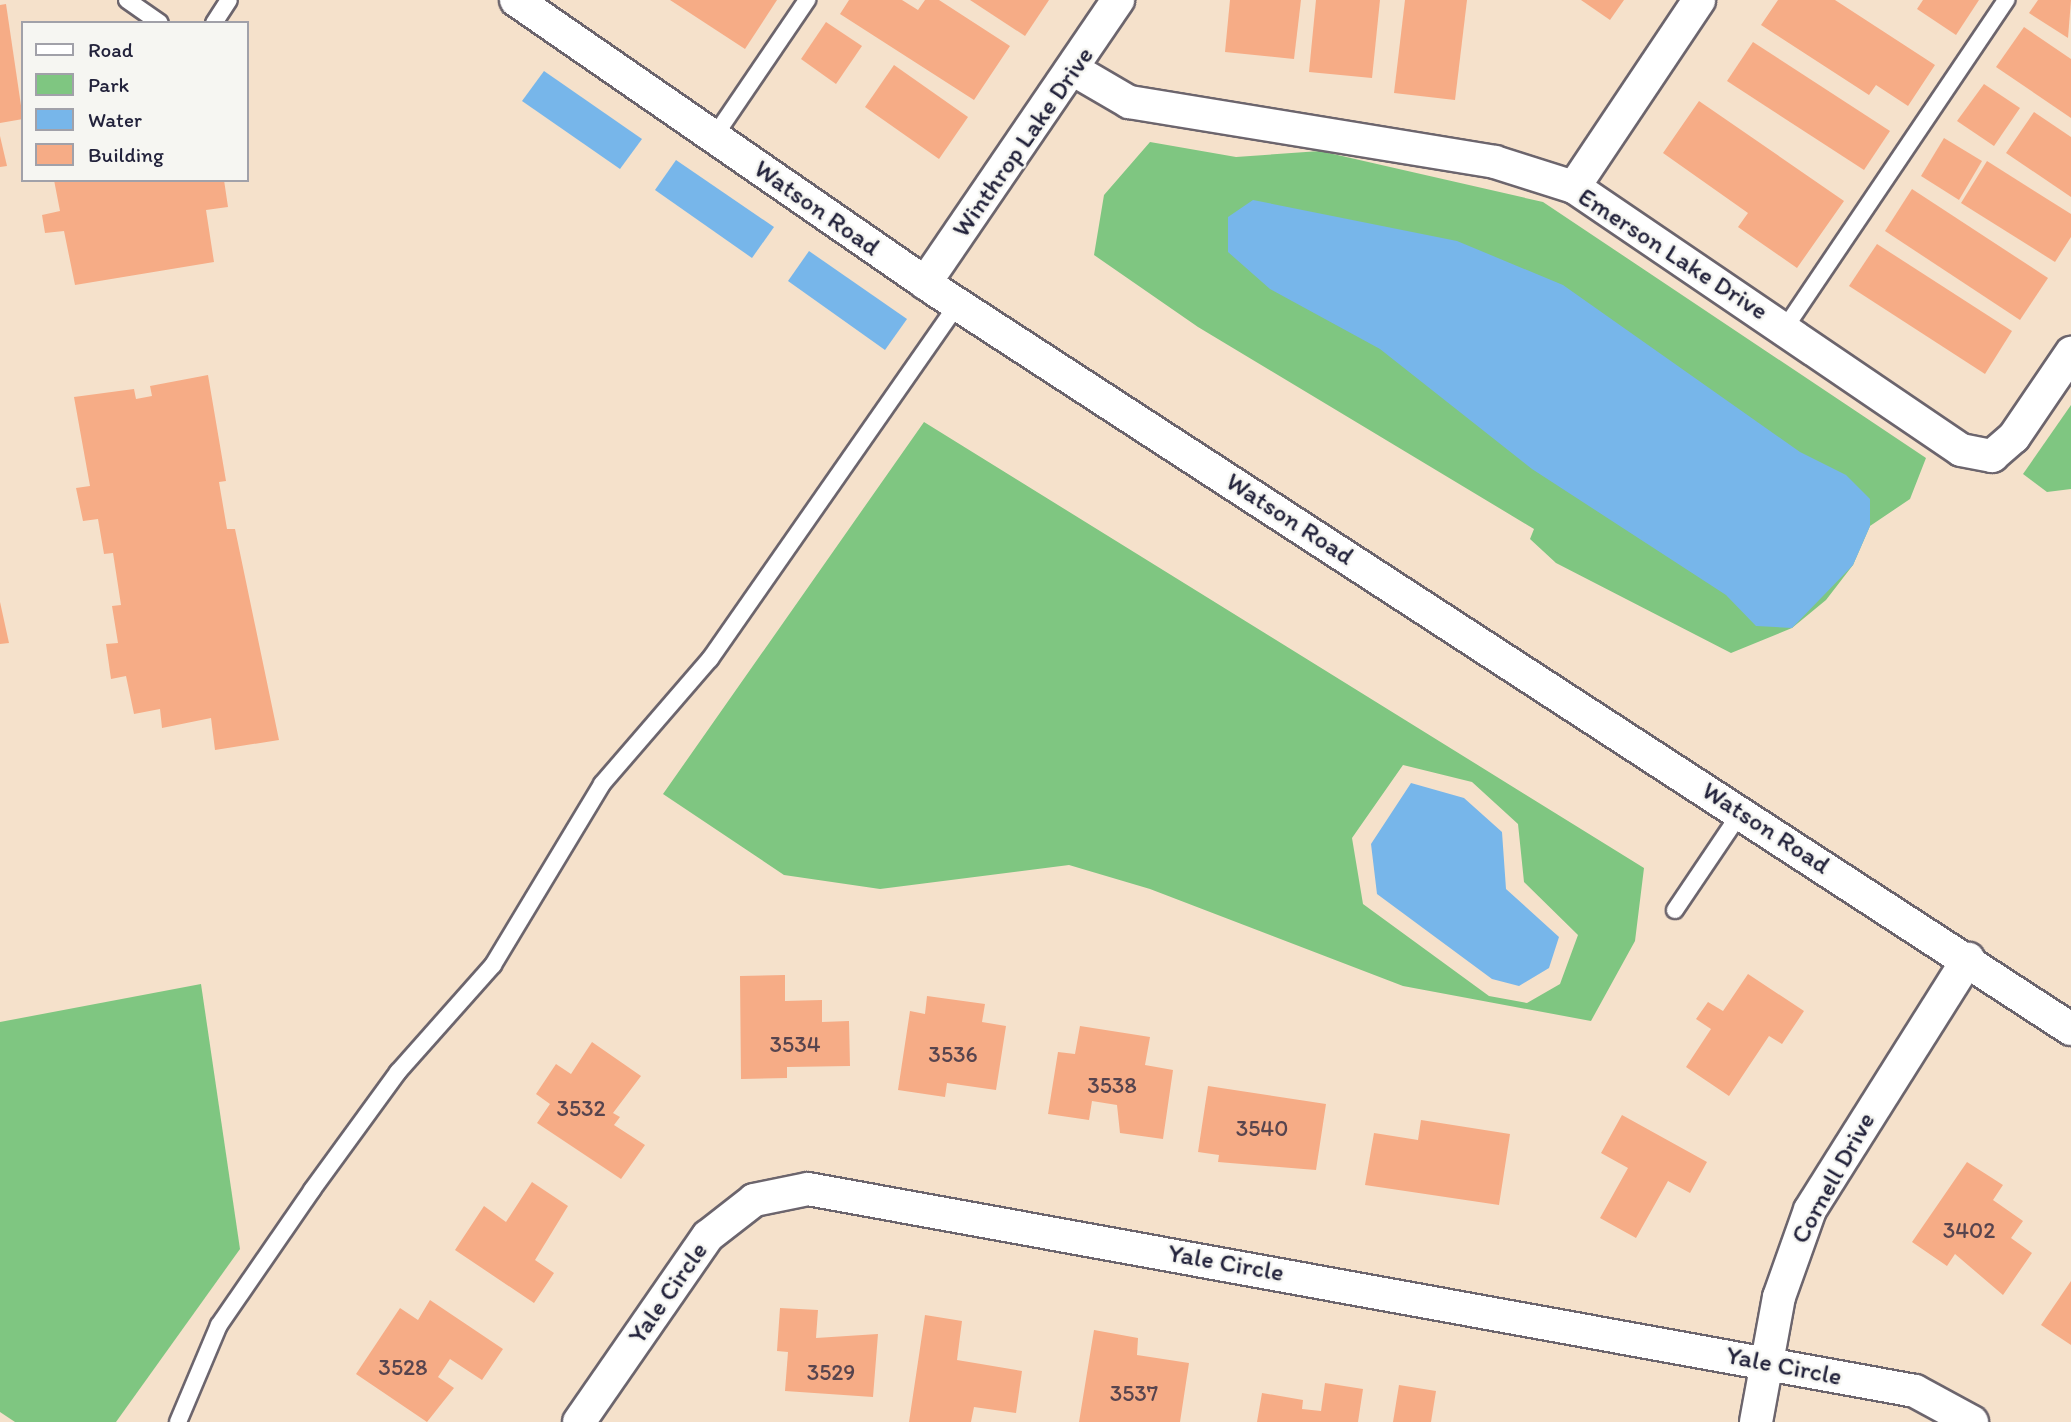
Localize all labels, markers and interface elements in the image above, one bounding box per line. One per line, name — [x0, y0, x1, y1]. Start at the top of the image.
legend — [21, 21, 248, 182]
text: Road — [88, 37, 133, 62]
street label: Winthrop Lake Drive — [945, 40, 1101, 244]
text: Park — [88, 72, 129, 97]
text: Water — [88, 107, 142, 132]
text: Building — [88, 142, 164, 167]
street label: Watson Road — [748, 153, 886, 263]
street label: Emerson Lake Drive — [1572, 181, 1774, 327]
street label: Watson Road — [1220, 466, 1360, 572]
street label: Watson Road — [1696, 775, 1836, 881]
house number: 3534 — [770, 1030, 820, 1058]
house number: 3536 — [928, 1040, 978, 1068]
house number: 3538 — [1087, 1071, 1137, 1099]
house number: 3532 — [556, 1094, 606, 1122]
street label: Cornell Drive — [1784, 1107, 1882, 1249]
house number: 3540 — [1236, 1114, 1288, 1142]
house number: 3402 — [1943, 1216, 1995, 1244]
street label: Yale Circle — [622, 1236, 714, 1350]
street label: Yale Circle — [1166, 1237, 1286, 1289]
street label: Yale Circle — [1723, 1339, 1845, 1393]
house number: 3528 — [378, 1353, 428, 1381]
house number: 3529 — [807, 1358, 855, 1386]
house number: 3537 — [1110, 1379, 1158, 1407]

